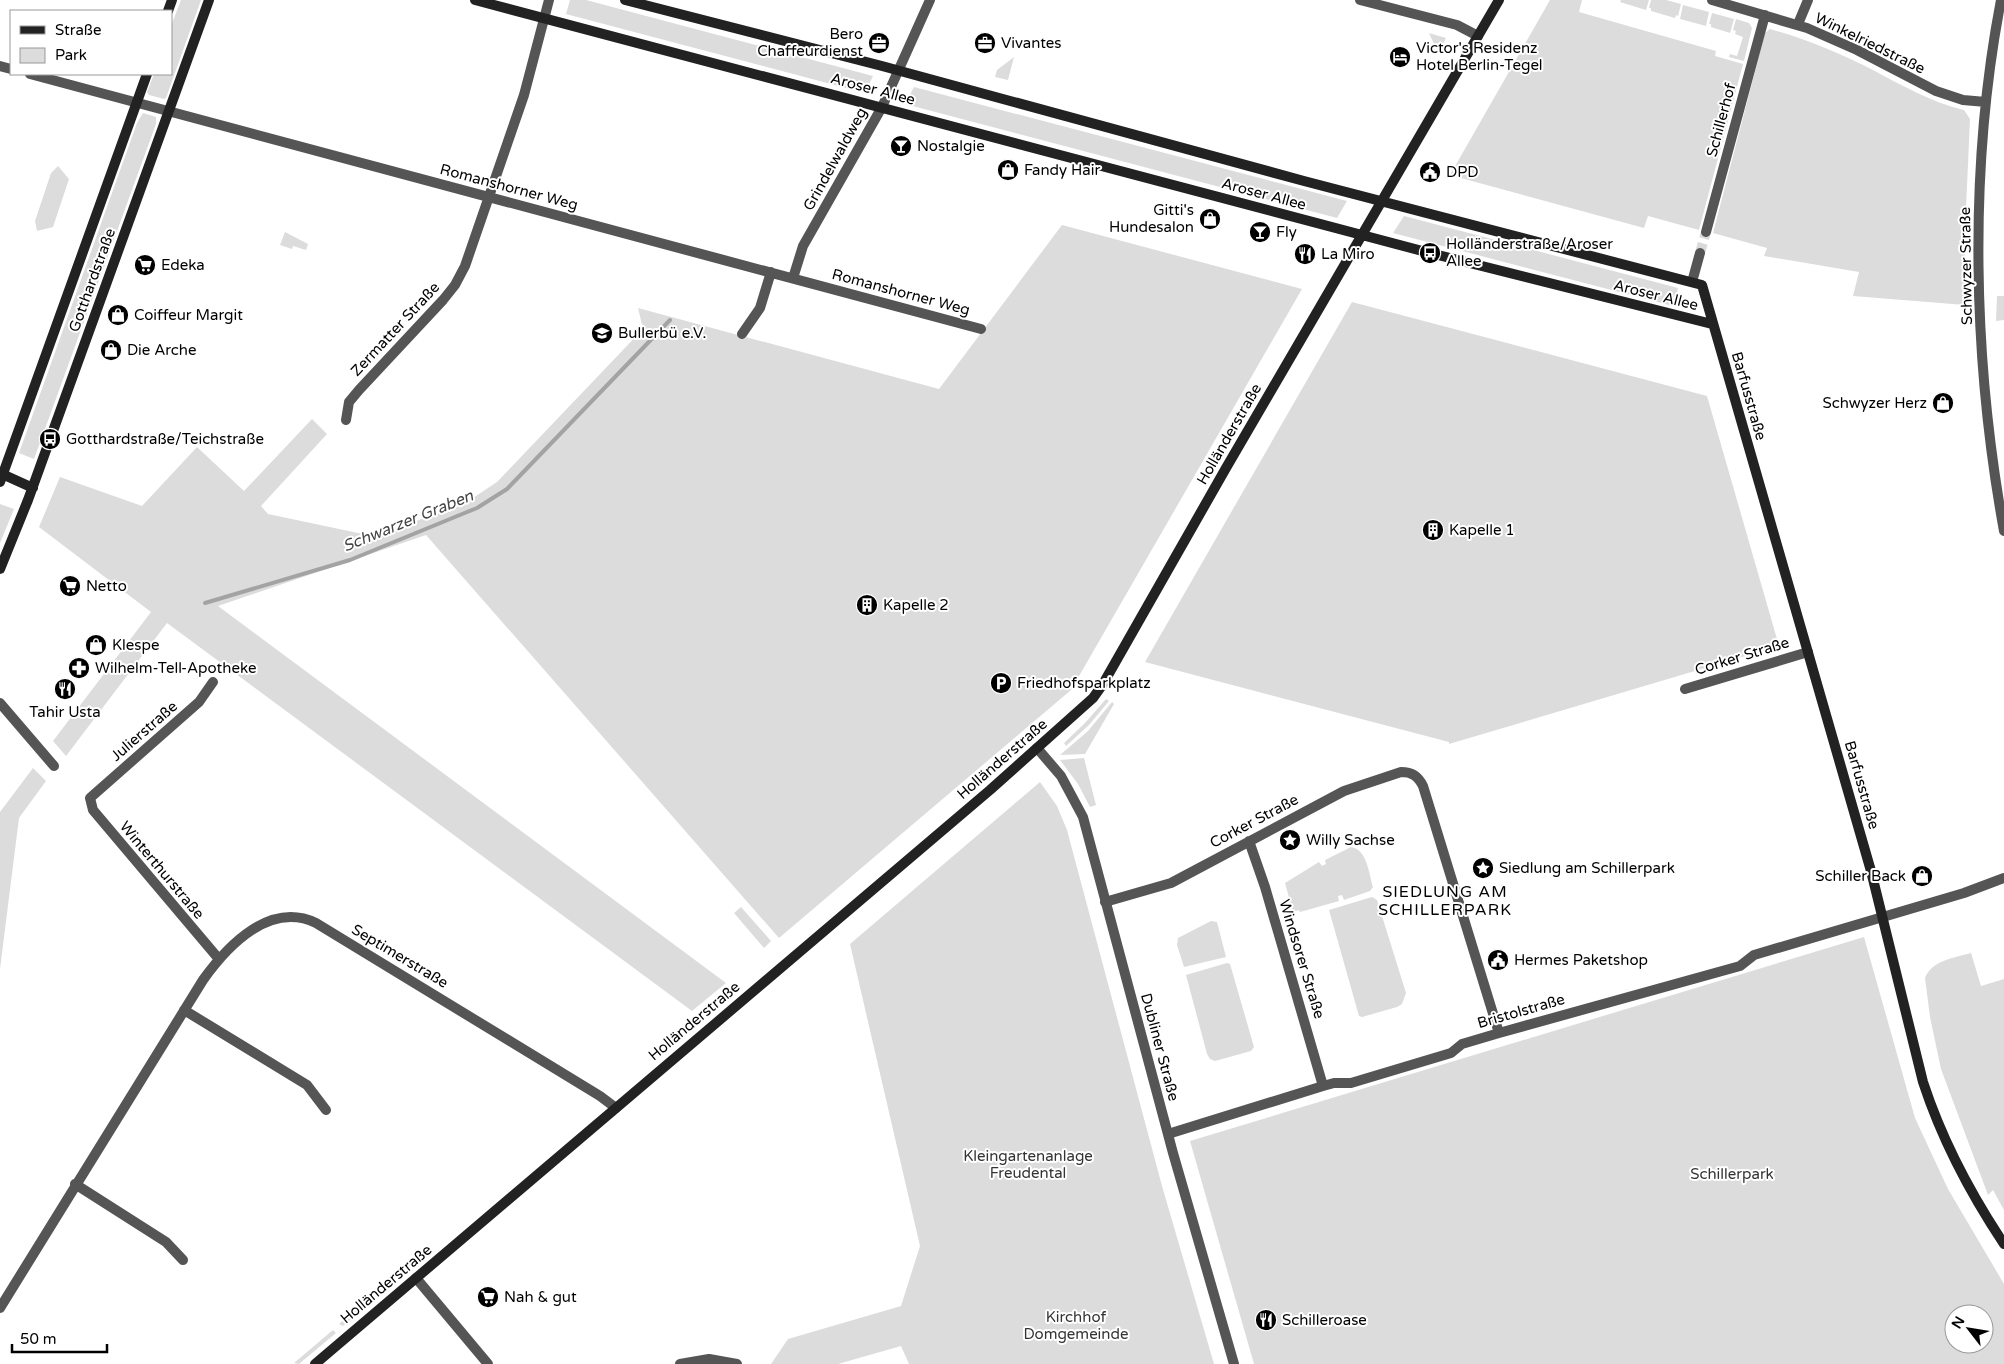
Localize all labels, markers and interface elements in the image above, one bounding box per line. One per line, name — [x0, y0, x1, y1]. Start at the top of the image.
street label: Winkelriedstraße — [1812, 9, 1928, 77]
legend — [10, 10, 172, 75]
text: Straße — [55, 21, 101, 39]
place label: Bero Chaffeurdienst — [757, 25, 863, 60]
office icon: Bero Chaffeurdienst — [867, 31, 891, 55]
office icon: Vivantes — [973, 31, 997, 55]
place label: Vivantes — [1001, 34, 1062, 52]
place label: Victor's Residenz Hotel Berlin-Tegel — [1416, 39, 1543, 74]
hotel icon: Victor's Residenz Hotel Berlin-Tegel — [1388, 45, 1412, 69]
text: Park — [55, 46, 87, 64]
street label: Aroser Allee — [829, 69, 917, 109]
street label: Schillerhof — [1703, 81, 1740, 159]
street label: Grindelwaldweg — [799, 104, 871, 214]
bar icon: Nostalgie — [889, 134, 913, 158]
place label: Nostalgie — [917, 137, 985, 155]
shop icon: Fandy Hair — [996, 158, 1020, 182]
street label: Romanshorner Weg — [438, 160, 580, 214]
public building icon: DPD — [1418, 160, 1442, 184]
place label: Fandy Hair — [1024, 161, 1100, 179]
place label: DPD — [1446, 163, 1479, 181]
street label: Aroser Allee — [1220, 174, 1308, 214]
place label: Gitti's Hundesalon — [1109, 201, 1194, 236]
shop icon: Gitti's Hundesalon — [1198, 207, 1222, 231]
street label: Schwyzer Straße — [1956, 207, 1976, 325]
bar icon: Fly — [1248, 220, 1272, 244]
place label: Fly — [1276, 223, 1297, 241]
street label: Gotthardstraße — [65, 226, 119, 334]
place label: Holländerstraße/Aroser Allee — [1446, 235, 1613, 270]
bus stop icon: Holländerstraße/Aroser Allee — [1418, 241, 1442, 265]
restaurant icon: La Miro — [1293, 242, 1317, 266]
place label: La Miro — [1321, 245, 1375, 263]
supermarket icon: Edeka — [133, 253, 157, 277]
place label: Edeka — [161, 256, 205, 274]
street label: Romanshorner Weg — [830, 265, 972, 319]
street label: Aroser Allee — [1612, 276, 1700, 314]
street label: Zermatter Straße — [347, 278, 443, 380]
shop icon: Coiffeur Margit — [106, 303, 130, 327]
place label: Coiffeur Margit — [134, 306, 243, 324]
school or university icon: Bullerbü e.V. — [590, 321, 614, 345]
place label: Bullerbü e.V. — [618, 324, 706, 342]
shop icon: Die Arche — [99, 338, 123, 362]
place label: Die Arche — [127, 341, 196, 359]
street label: Barfusstraße — [1728, 350, 1770, 442]
street label: Holländerstraße — [1193, 380, 1265, 488]
shop icon: Schwyzer Herz — [1931, 391, 1955, 415]
place label: Schwyzer Herz — [1822, 394, 1927, 412]
bus stop icon: Gotthardstraße/Teichstraße — [38, 427, 62, 451]
place label: Gotthardstraße/Teichstraße — [66, 430, 264, 448]
water label: Schwarzer Graben — [340, 485, 477, 556]
building icon: Kapelle 1 — [1421, 518, 1445, 542]
place label: Kapelle 1 — [1449, 521, 1515, 539]
supermarket icon: Netto — [58, 574, 82, 598]
place label: Netto — [86, 577, 127, 595]
building icon: Kapelle 2 — [855, 593, 879, 617]
place label: Kapelle 2 — [883, 596, 949, 614]
shop icon: Klespe — [84, 633, 108, 657]
street label: Corker Straße — [1693, 633, 1791, 679]
place label: Klespe — [112, 636, 159, 654]
pharmacy icon: Wilhelm-Tell-Apotheke — [67, 656, 91, 680]
place label: Wilhelm-Tell-Apotheke — [95, 659, 256, 677]
parking icon: Friedhofsparkplatz — [989, 671, 1013, 695]
place label: Friedhofsparkplatz — [1017, 674, 1151, 692]
restaurant icon: Tahir Usta — [53, 677, 77, 701]
street label: Julierstraße — [107, 697, 181, 765]
place label: Tahir Usta — [29, 703, 101, 721]
street label: Holländerstraße — [953, 715, 1051, 803]
street label: Barfusstraße — [1841, 739, 1883, 831]
street label: Corker Straße — [1207, 790, 1301, 852]
street label: Winterthurstraße — [116, 818, 208, 922]
place icon: Willy Sachse — [1278, 828, 1302, 852]
place label: Willy Sachse — [1306, 831, 1395, 849]
place icon: Siedlung am Schillerpark — [1471, 856, 1495, 880]
place label: Siedlung am Schillerpark — [1499, 859, 1675, 877]
shop icon: Schiller Back — [1910, 864, 1934, 888]
place label: Schiller Back — [1815, 867, 1906, 885]
district label: SIEDLUNG AM SCHILLERPARK — [1378, 882, 1512, 920]
street label: Windsorer Straße — [1275, 897, 1329, 1021]
street label: Septimerstraße — [349, 920, 451, 992]
public building icon: Hermes Paketshop — [1486, 948, 1510, 972]
place label: Hermes Paketshop — [1514, 951, 1648, 969]
street label: Holländerstraße — [645, 978, 743, 1064]
street label: Bristolstraße — [1475, 990, 1567, 1032]
street label: Dubliner Straße — [1137, 991, 1183, 1103]
park label: Kleingartenanlage Freudental — [963, 1147, 1093, 1182]
park label: Schillerpark — [1690, 1165, 1774, 1183]
street label: Holländerstraße — [337, 1241, 435, 1327]
supermarket icon: Nah & gut — [476, 1285, 500, 1309]
place label: Nah & gut — [504, 1288, 577, 1306]
north arrow — [1944, 1304, 1994, 1354]
park label: Kirchhof Domgemeinde — [1024, 1308, 1128, 1343]
restaurant icon: Schilleroase — [1254, 1308, 1278, 1332]
place label: Schilleroase — [1282, 1311, 1367, 1329]
text: N — [1948, 1313, 1968, 1332]
scale bar — [12, 1322, 108, 1354]
text: 50 m — [20, 1330, 57, 1348]

